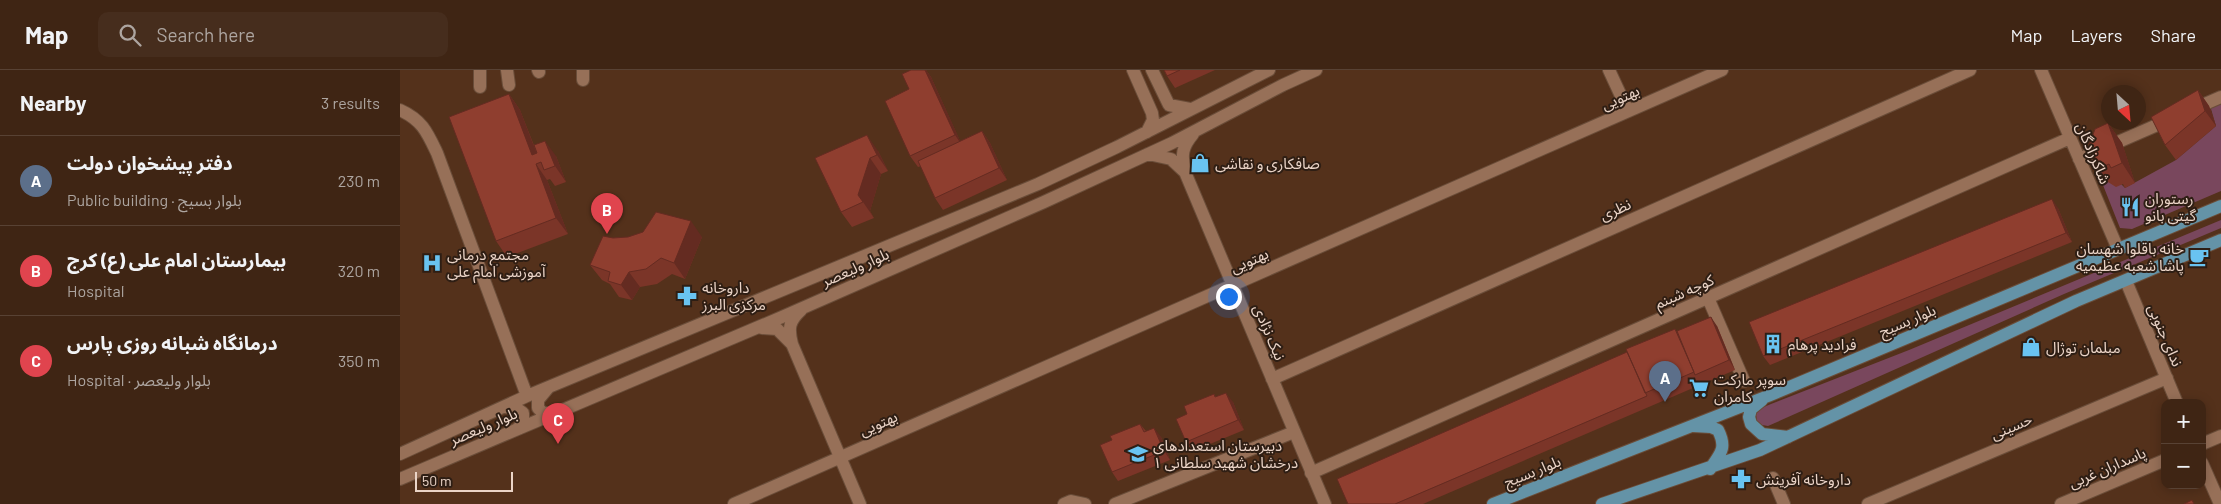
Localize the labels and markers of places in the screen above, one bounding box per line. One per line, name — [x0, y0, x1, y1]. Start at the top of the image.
shop icon: صافکاری و نقاشی — [1189, 152, 1211, 174]
place label: صافکاری و نقاشی — [1215, 154, 1320, 173]
place label: رستوران گیتی بانو — [2145, 189, 2197, 225]
pin: B — [591, 193, 623, 234]
restaurant icon: رستوران گیتی بانو — [2119, 196, 2141, 218]
place label: خانه باقلوا شهسان پاشا شعبه عظیمیه — [2076, 239, 2184, 276]
place label: مجتمع درمانی آموزشی امام علی — [447, 245, 546, 283]
cafe icon: خانه باقلوا شهسان پاشا شعبه عظیمیه — [2188, 246, 2210, 268]
hospital icon: مجتمع درمانی آموزشی امام علی — [421, 252, 443, 274]
place label: داروخانه مرکزی البرز — [701, 278, 766, 314]
pharmacy icon: داروخانه مرکزی البرز — [676, 285, 698, 307]
building icon: فرادید پرهام — [1762, 333, 1784, 355]
place label: فرادید پرهام — [1788, 335, 1857, 356]
shop icon: مبلمان توژال — [2020, 336, 2042, 358]
place label: مبلمان توژال — [2046, 338, 2121, 357]
pin: A — [1649, 361, 1681, 402]
place label: سوپر مارکت کامران — [1714, 370, 1786, 406]
supermarket icon: سوپر مارکت کامران — [1688, 377, 1710, 399]
pin: C — [542, 403, 574, 444]
place label: دبیرستان استعدادهای درخشان شهید سلطانی ۱ — [1153, 436, 1298, 472]
school or university icon: دبیرستان استعدادهای درخشان شهید سلطانی ۱ — [1127, 443, 1149, 465]
pharmacy icon: داروخانه آفرینش — [1730, 468, 1752, 490]
place label: داروخانه آفرینش — [1756, 470, 1851, 489]

